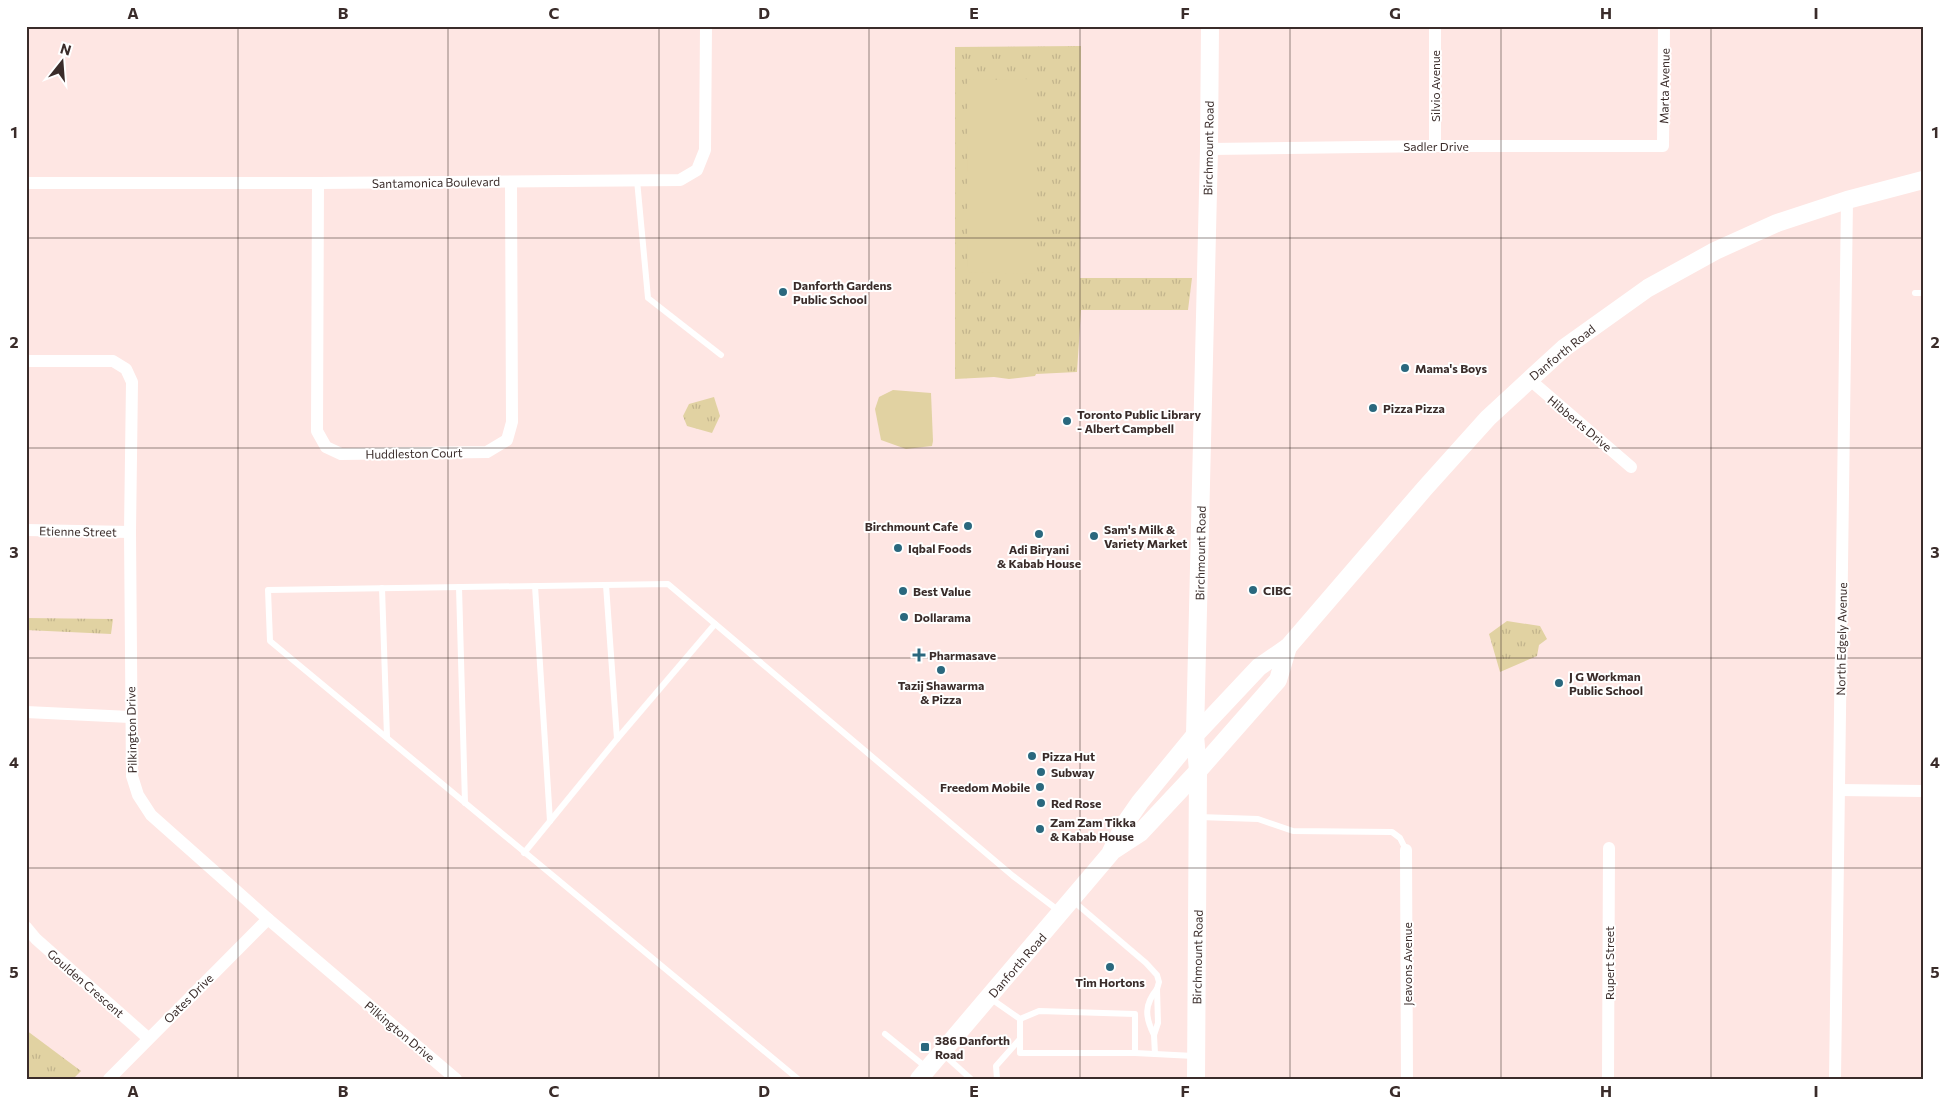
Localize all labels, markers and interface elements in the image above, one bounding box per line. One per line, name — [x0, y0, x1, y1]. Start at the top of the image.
text: A — [127, 3, 139, 22]
text: B — [338, 3, 349, 22]
text: C — [549, 3, 560, 22]
text: D — [758, 3, 770, 22]
text: E — [969, 3, 979, 22]
text: F — [1180, 3, 1190, 22]
text: G — [1389, 3, 1401, 22]
text: H — [1600, 3, 1612, 22]
text: I — [1813, 3, 1819, 22]
north arrow — [38, 38, 88, 88]
text: N — [58, 39, 73, 59]
street label: Marta Avenue — [1656, 48, 1672, 124]
street label: Silvio Avenue — [1428, 50, 1442, 122]
street label: Birchmount Road — [1200, 100, 1216, 195]
text: 1 — [10, 122, 18, 141]
text: 1 — [1931, 122, 1939, 141]
street label: Sadler Drive — [1403, 139, 1469, 153]
street label: Santamonica Boulevard — [372, 174, 500, 190]
place label: Danforth Gardens Public School — [793, 278, 892, 306]
marker: Danforth Gardens Public School — [777, 286, 789, 298]
street label: Danforth Road — [1526, 321, 1598, 383]
text: 2 — [9, 332, 19, 351]
text: 2 — [1930, 332, 1940, 351]
place label: Mama's Boys — [1415, 361, 1487, 375]
marker: Mama's Boys — [1399, 362, 1411, 374]
street label: Hibberts Drive — [1545, 392, 1615, 454]
place label: Pizza Pizza — [1383, 401, 1445, 415]
marker: Pizza Pizza — [1367, 402, 1379, 414]
place label: Toronto Public Library - Albert Campbell — [1077, 407, 1201, 435]
marker: Toronto Public Library - Albert Campbell — [1061, 415, 1073, 427]
street label: Huddleston Court — [365, 445, 463, 461]
street label: Birchmount Road — [1192, 505, 1208, 600]
place label: Birchmount Cafe — [865, 519, 958, 533]
marker: Birchmount Cafe — [962, 520, 974, 532]
place label: Sam's Milk & Variety Market — [1104, 522, 1187, 550]
street label: Etienne Street — [39, 523, 117, 539]
marker: Adi Biryani & Kabab House — [1033, 528, 1045, 540]
marker: Sam's Milk & Variety Market — [1088, 530, 1100, 542]
place label: Iqbal Foods — [908, 541, 972, 555]
text: 3 — [9, 542, 19, 561]
marker: Iqbal Foods — [892, 542, 904, 554]
place label: Adi Biryani & Kabab House — [997, 542, 1081, 570]
text: 3 — [1930, 542, 1940, 561]
street label: North Edgely Avenue — [1833, 582, 1849, 696]
place label: CIBC — [1263, 583, 1291, 597]
place label: Best Value — [913, 584, 971, 598]
marker: CIBC — [1247, 584, 1259, 596]
marker: Best Value — [897, 585, 909, 597]
place label: Dollarama — [914, 610, 971, 624]
marker: Dollarama — [898, 611, 910, 623]
place label: Pharmasave — [929, 648, 996, 662]
marker: Pharmasave — [913, 649, 925, 661]
marker: Tazij Shawarma & Pizza — [935, 664, 947, 676]
place label: J G Workman Public School — [1569, 669, 1643, 697]
marker: J G Workman Public School — [1553, 677, 1565, 689]
place label: Tazij Shawarma & Pizza — [898, 678, 984, 706]
street label: Pilkington Drive — [123, 686, 139, 774]
place label: Pizza Hut — [1042, 749, 1095, 763]
marker: Pizza Hut — [1026, 750, 1038, 762]
text: 4 — [9, 752, 19, 771]
text: 4 — [1930, 752, 1940, 771]
place label: Subway — [1051, 765, 1095, 779]
marker: Subway — [1035, 766, 1047, 778]
place label: Freedom Mobile — [940, 780, 1030, 794]
marker: Freedom Mobile — [1034, 781, 1046, 793]
place label: Red Rose — [1051, 796, 1101, 810]
marker: Red Rose — [1035, 797, 1047, 809]
place label: Zam Zam Tikka & Kabab House — [1050, 815, 1136, 843]
marker: Zam Zam Tikka & Kabab House — [1034, 823, 1046, 835]
street label: Birchmount Road — [1189, 909, 1205, 1004]
street label: Jeavons Avenue — [1400, 922, 1415, 1006]
street label: Rupert Street — [1602, 926, 1616, 1000]
street label: Danforth Road — [985, 930, 1049, 1000]
street label: Goulden Crescent — [45, 946, 127, 1020]
marker: Tim Hortons — [1104, 961, 1116, 973]
text: 5 — [9, 962, 19, 981]
text: 5 — [1930, 962, 1940, 981]
street label: Oates Drive — [160, 970, 216, 1026]
place label: Tim Hortons — [1075, 975, 1145, 989]
street label: Pilkington Drive — [362, 998, 438, 1064]
place label: 386 Danforth Road — [935, 1033, 1010, 1061]
marker: 386 Danforth Road — [919, 1041, 931, 1053]
text: A — [127, 1081, 139, 1100]
text: B — [338, 1081, 349, 1100]
text: C — [549, 1081, 560, 1100]
text: D — [758, 1081, 770, 1100]
text: E — [969, 1081, 979, 1100]
text: F — [1180, 1081, 1190, 1100]
text: G — [1389, 1081, 1401, 1100]
text: H — [1600, 1081, 1612, 1100]
text: I — [1813, 1081, 1819, 1100]

